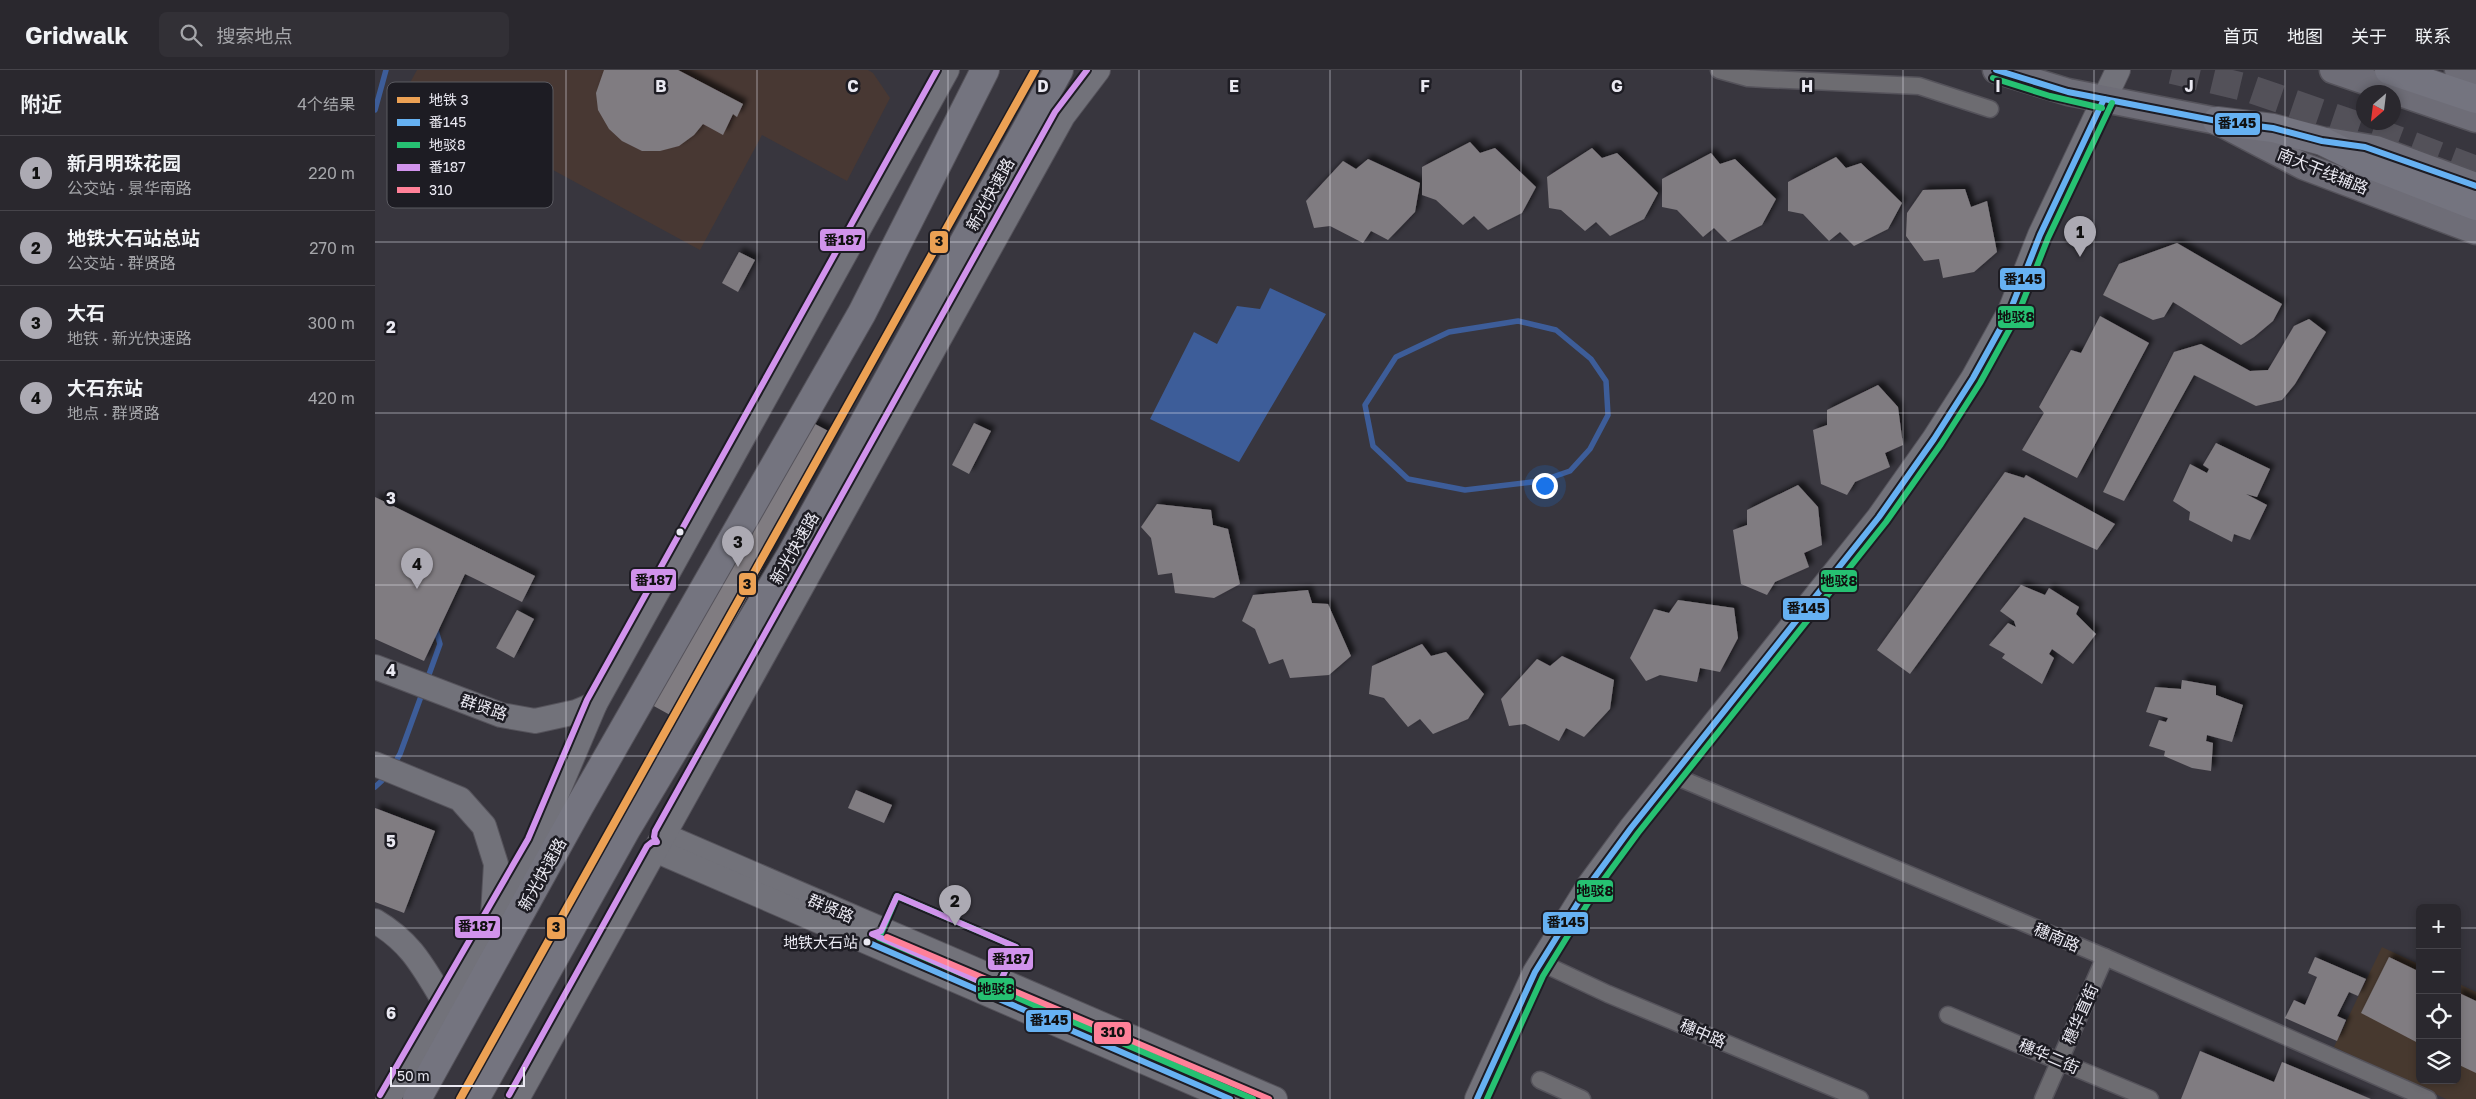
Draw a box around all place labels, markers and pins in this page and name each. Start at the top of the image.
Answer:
pin: 1 [2064,216,2096,257]
pin: 3 [722,526,754,567]
unlabelled marker [675,527,685,537]
pin: 4 [401,548,433,589]
pin: 2 [939,885,971,926]
place label: 地铁大石站 [783,933,858,951]
marker: 地铁大石站 [862,937,872,947]

